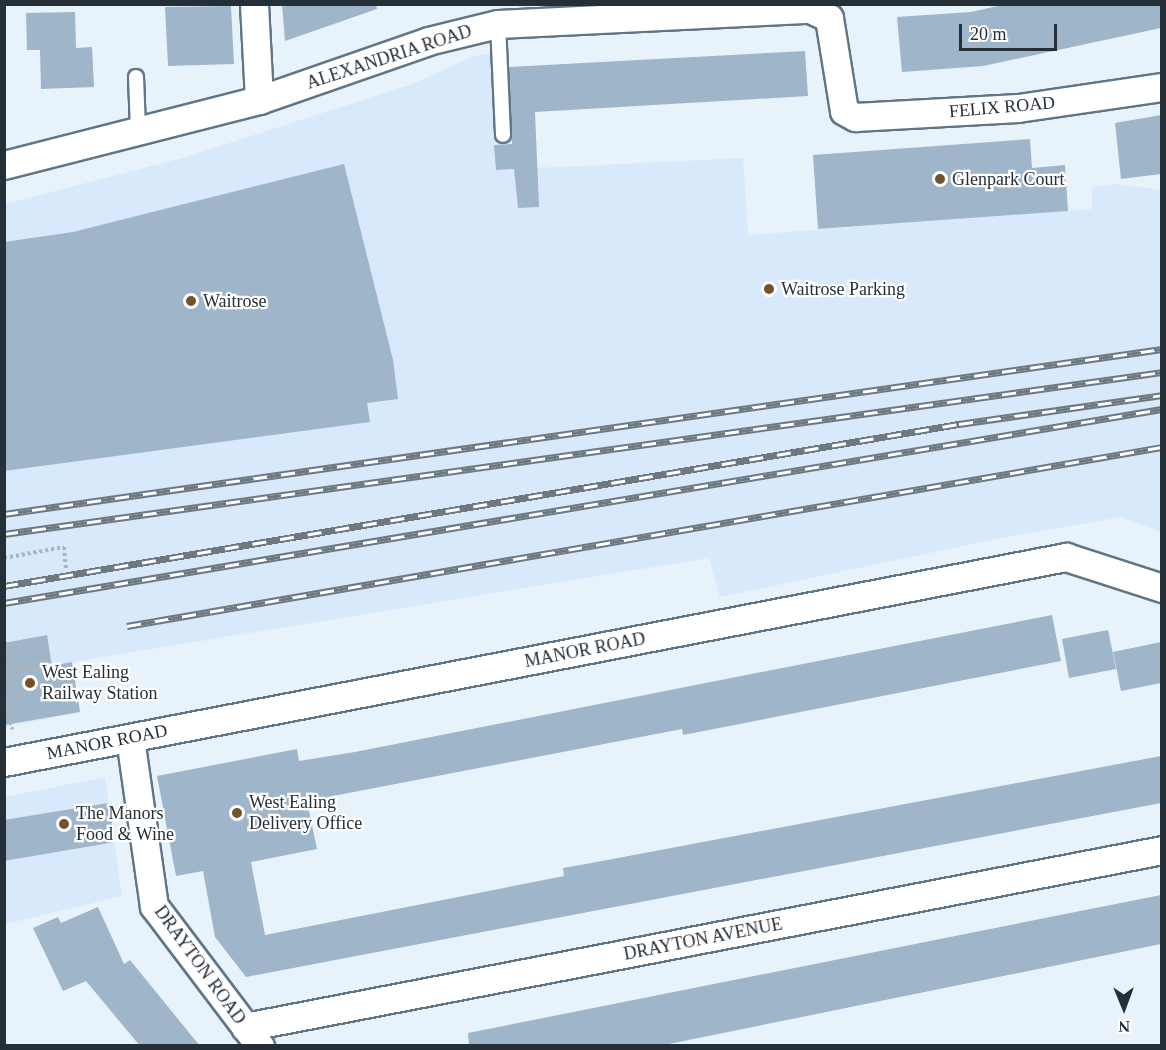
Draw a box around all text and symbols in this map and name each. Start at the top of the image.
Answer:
scale bar [962,12,1060,50]
street label: ALEXANDRIA ROAD [303,20,475,94]
text: 20 m [970,24,1007,44]
street label: FELIX ROAD [948,92,1056,122]
place label: Glenpark Court [952,168,1064,190]
marker: Glenpark Court [933,172,947,186]
place label: Waitrose Parking [781,278,905,300]
marker: Waitrose Parking [762,282,776,296]
place label: Waitrose [203,290,267,312]
marker: Waitrose [184,294,198,308]
street label: MANOR ROAD [523,628,647,672]
place label: West Ealing Railway Station [42,662,157,704]
marker: West Ealing Railway Station [23,676,37,690]
street label: MANOR ROAD [45,720,169,764]
place label: West Ealing Delivery Office [249,792,362,834]
place label: The Manors Food & Wine [76,803,174,846]
marker: West Ealing Delivery Office [230,806,244,820]
marker: The Manors Food & Wine [57,817,71,831]
street label: DRAYTON ROAD [150,901,250,1029]
street label: DRAYTON AVENUE [621,913,785,965]
north arrow [1094,978,1154,1038]
text: N [1118,1018,1130,1035]

